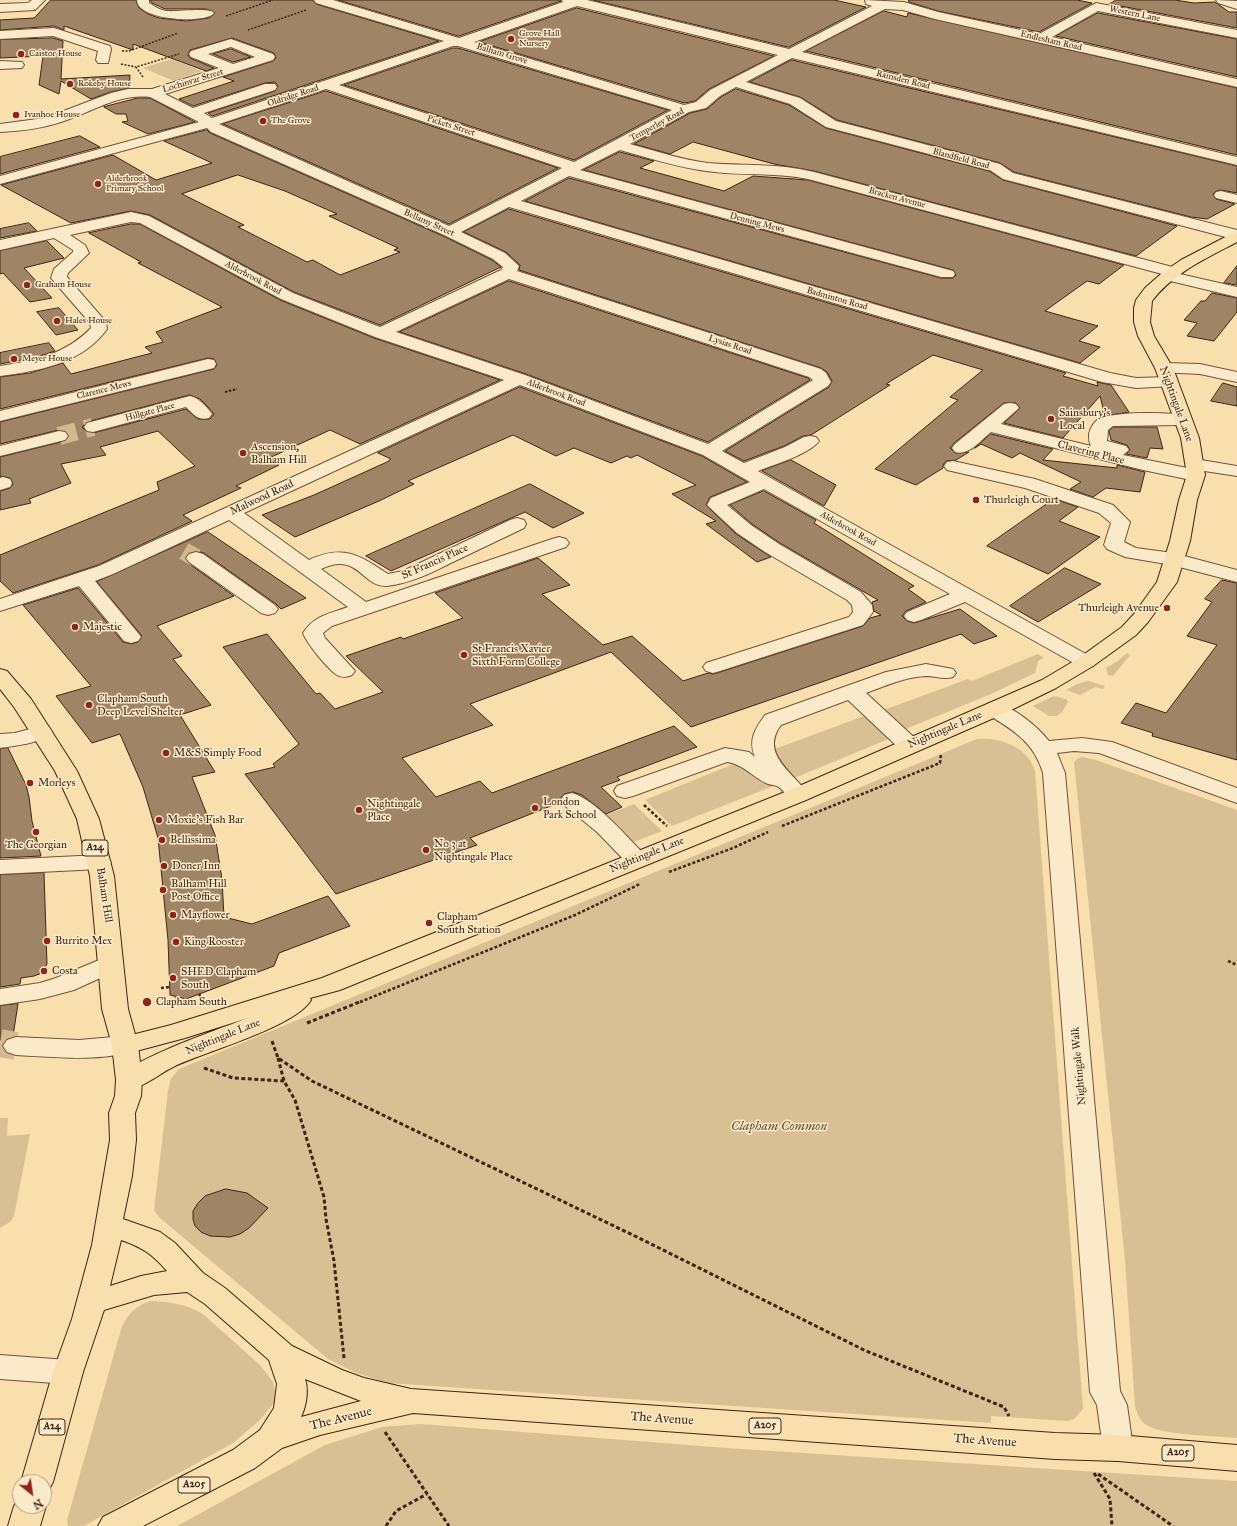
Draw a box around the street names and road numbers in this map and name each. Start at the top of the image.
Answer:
street label: Western Lane [1109,4,1161,24]
street label: Endlesham Road [1019,29,1083,53]
street label: Balham Grove [475,41,529,67]
street label: Lochinvar Street [161,67,225,95]
street label: Ramsden Road [875,68,931,92]
street label: Oldridge Road [266,83,320,109]
street label: Temperley Road [628,106,686,144]
street label: Pickets Street [426,113,476,139]
street label: Blandfield Road [931,146,991,172]
street label: Bracken Avenue [867,185,927,211]
street label: Bellamy Street [402,207,456,239]
street label: Denning Mews [728,211,786,235]
street label: Alderbrook Road [223,259,283,297]
street label: Badminton Road [805,285,869,313]
street label: Lysias Road [707,333,753,357]
street label: Nightingale Lane [1156,364,1196,444]
street label: Alderbrook Road [525,377,587,409]
street label: Clarence Mews [76,378,132,402]
street label: Hillgate Place [124,400,176,424]
street label: Clavering Place [1056,438,1126,468]
street label: Malwood Road [228,478,296,518]
street label: Alderbrook Road [818,509,878,549]
street label: St Francis Place [400,541,470,583]
street label: Nightingale Lane [906,708,984,752]
street label: Nightingale Lane [608,834,686,876]
road number: A24 [82,840,108,856]
street label: Balham Hill [93,866,115,924]
street label: Nightingale Lane [184,1016,262,1058]
street label: Nightingale Walk [1069,1026,1089,1106]
street label: The Avenue [308,1404,374,1434]
street label: The Avenue [630,1409,694,1429]
road number: A205 [749,1418,781,1434]
road number: A24 [39,1419,65,1435]
street label: The Avenue [953,1431,1017,1451]
road number: A205 [1162,1445,1194,1461]
road number: A205 [178,1477,210,1493]

